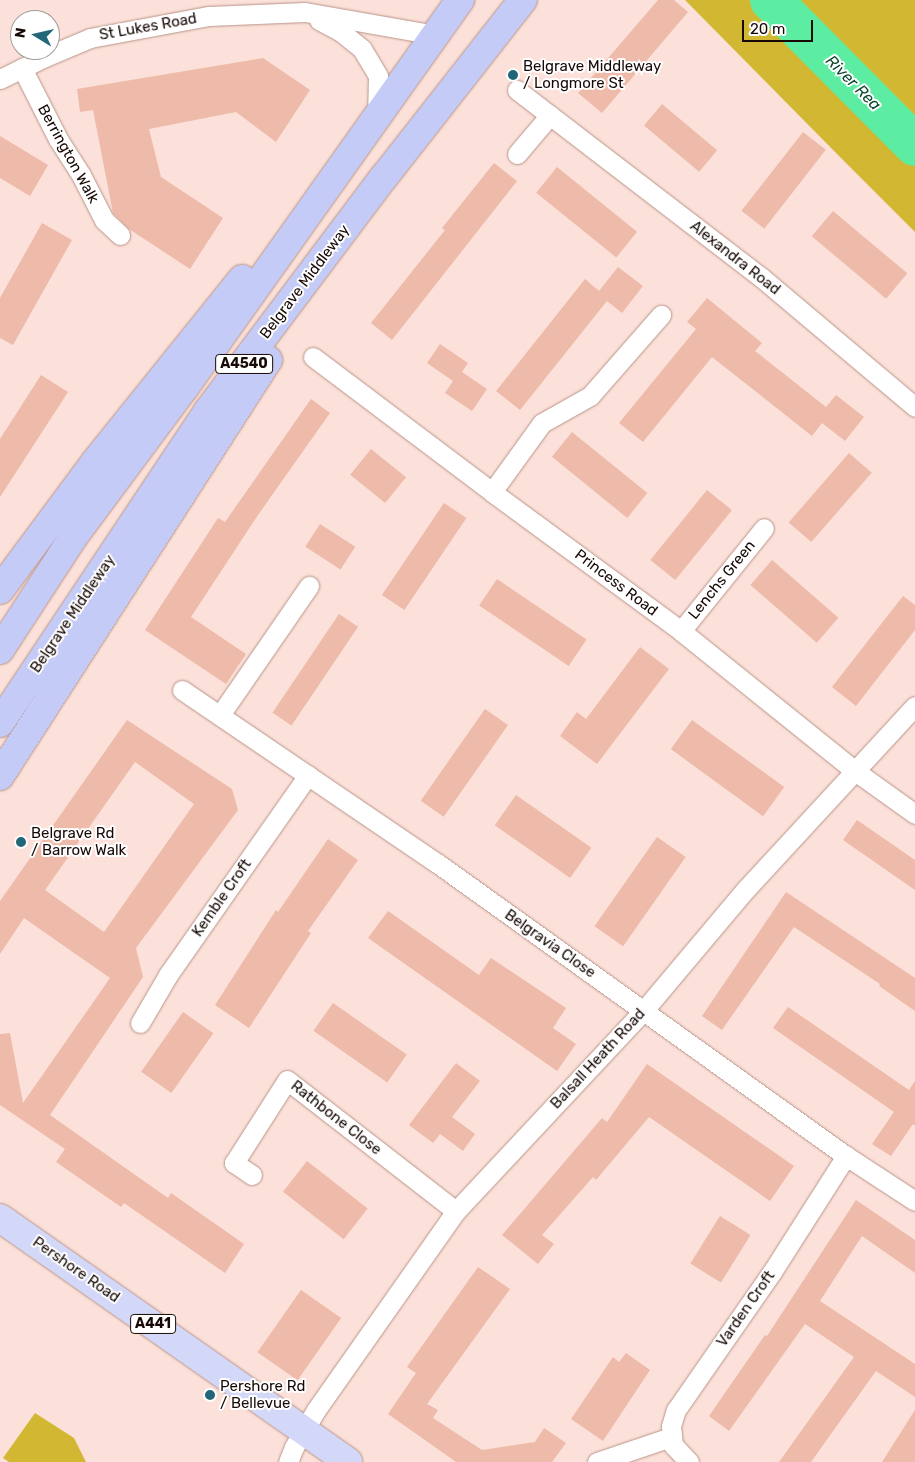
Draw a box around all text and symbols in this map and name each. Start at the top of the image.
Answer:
north arrow [10,10,60,60]
street label: St Lukes Road [98,10,198,44]
scale bar [745,10,816,42]
text: 20 m [750,20,785,38]
text: N [11,26,30,39]
water label: River Rea [821,51,885,115]
place label: Belgrave Middleway / Longmore St [523,57,661,92]
marker: Belgrave Middleway / Longmore St [507,69,519,81]
street label: Berrington Walk [33,101,103,207]
street label: Alexandra Road [686,217,784,299]
street label: Belgrave Middleway [256,221,354,343]
road number: A4540 [214,352,274,376]
street label: Lenchs Green [685,537,759,623]
street label: Princess Road [571,546,661,620]
street label: Belgrave Middleway [27,552,119,676]
place label: Belgrave Rd / Barrow Walk [31,824,127,859]
marker: Belgrave Rd / Barrow Walk [15,836,27,848]
street label: Kemble Croft [189,856,255,940]
street label: Belgravia Close [501,906,599,982]
street label: Balsall Heath Road [547,1005,649,1113]
street label: Rathbone Close [287,1077,385,1159]
street label: Pershore Road [29,1233,123,1307]
street label: Varden Croft [713,1268,779,1350]
road number: A441 [129,1312,177,1336]
place label: Pershore Rd / Bellevue [220,1377,305,1412]
marker: Pershore Rd / Bellevue [204,1389,216,1401]

